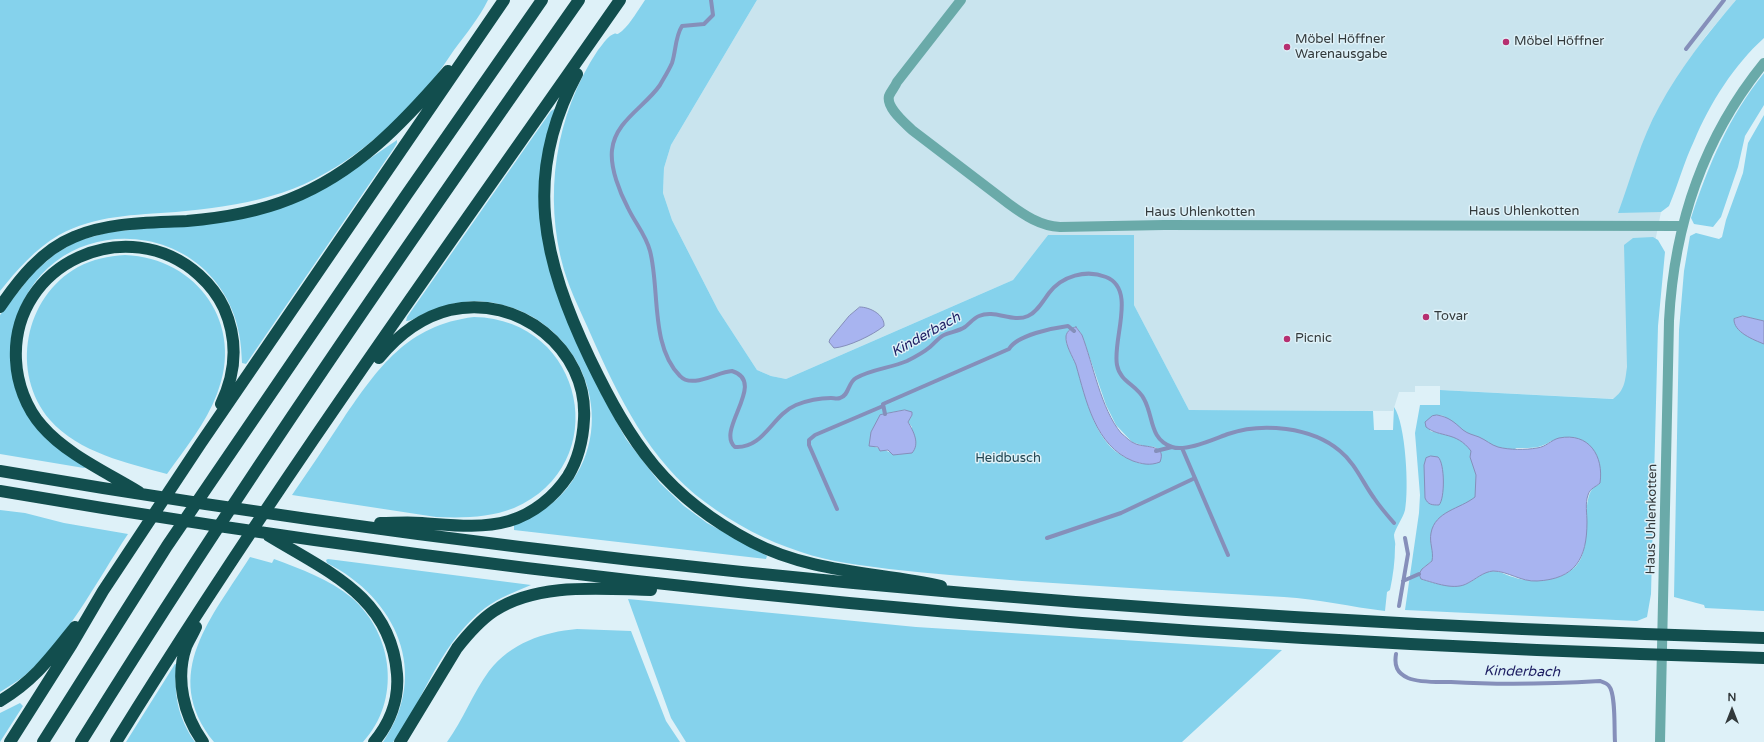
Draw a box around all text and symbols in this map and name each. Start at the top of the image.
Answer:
place label: Möbel Höffner Warenausgabe [1295,32,1387,63]
place label: Möbel Höffner [1514,34,1604,50]
marker: Möbel Höffner [1501,37,1511,47]
marker: Möbel Höffner Warenausgabe [1282,42,1292,52]
street label: Haus Uhlenkotten [1469,204,1579,220]
street label: Haus Uhlenkotten [1145,205,1255,221]
water label: Kinderbach [889,309,963,361]
place label: Tovar [1434,309,1468,325]
marker: Tovar [1421,312,1431,322]
place label: Picnic [1295,331,1332,347]
marker: Picnic [1282,334,1292,344]
park label: Heidbusch [975,451,1041,467]
street label: Haus Uhlenkotten [1643,464,1661,574]
water label: Kinderbach [1484,663,1560,681]
north arrow [1712,690,1752,730]
text: N [1728,691,1736,704]

